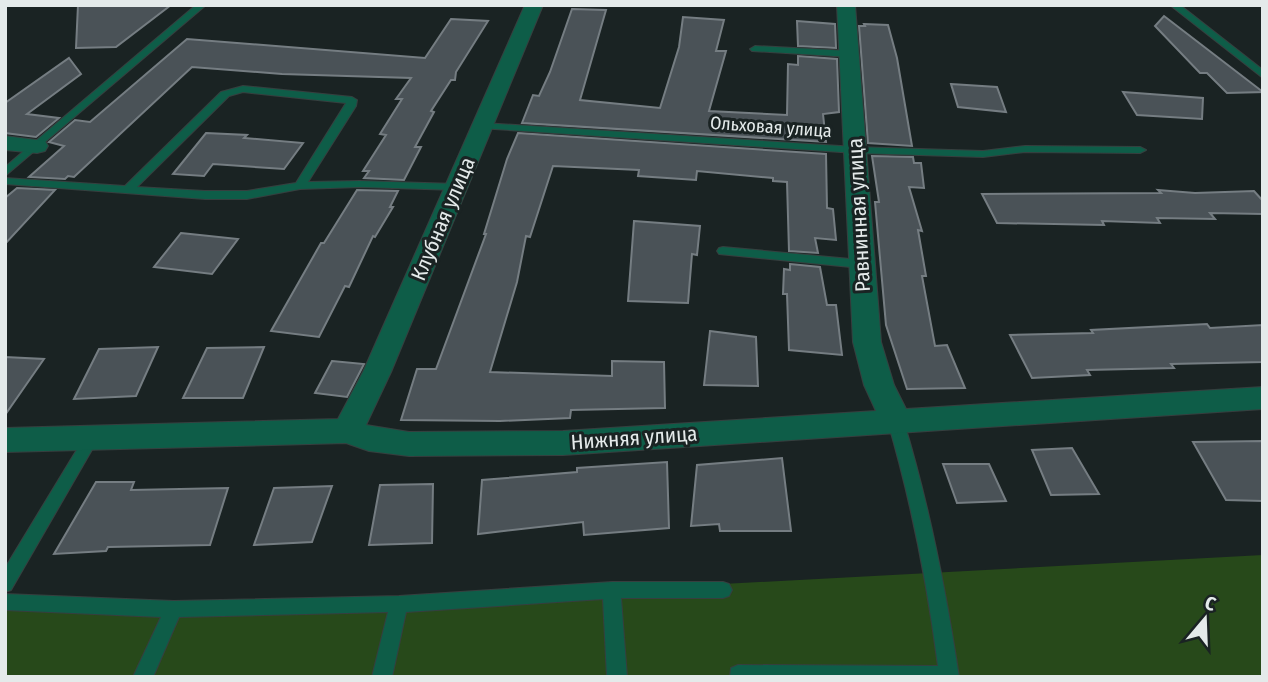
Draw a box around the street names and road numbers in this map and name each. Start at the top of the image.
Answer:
street label: Ольховая улица [709,112,833,142]
street label: Равнинная улица [842,137,876,293]
street label: Клубная улица [405,153,481,285]
street label: Нижняя улица [570,421,698,455]

